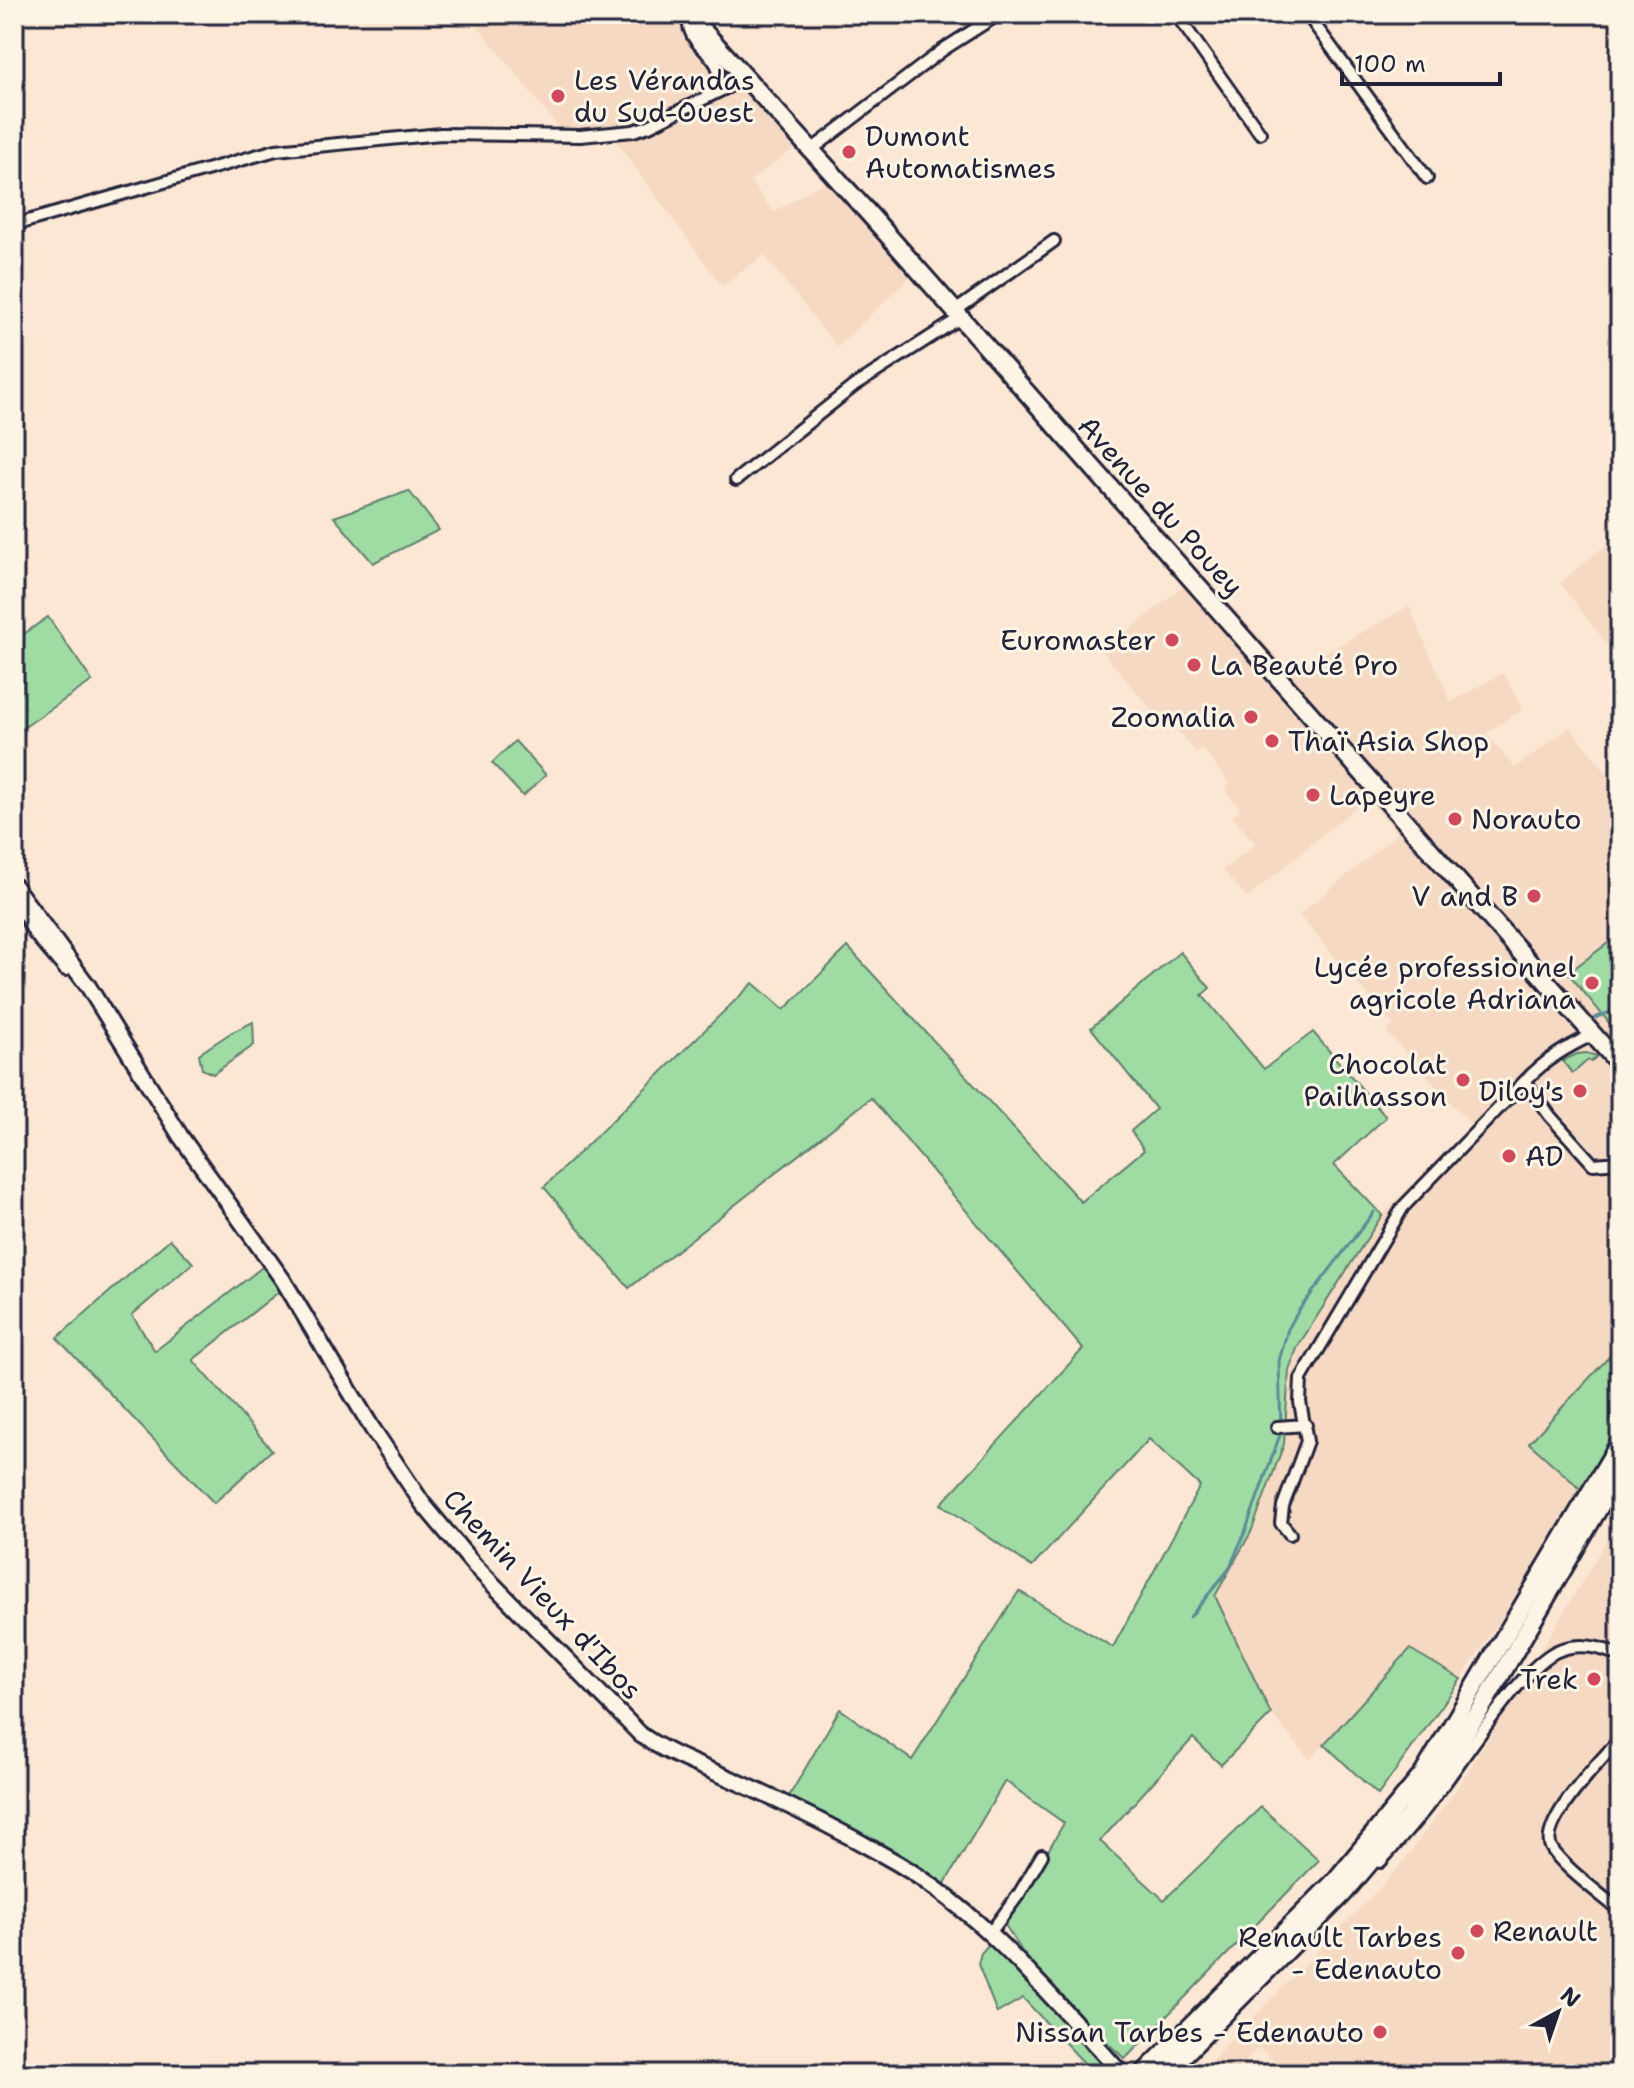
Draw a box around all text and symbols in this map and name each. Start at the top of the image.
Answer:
scale bar [1342,36,1500,86]
text: 100 m [1354,48,1426,80]
place label: Les Vérandas du Sud-Ouest [574,61,755,131]
marker: Les Vérandas du Sud-Ouest [549,87,567,105]
place label: Dumont Automatismes [865,117,1056,187]
marker: Dumont Automatismes [840,143,858,161]
street label: Avenue du Pouey [1070,407,1252,605]
place label: Euromaster [1000,621,1156,659]
marker: Euromaster [1163,631,1181,649]
place label: La Beauté Pro [1210,646,1398,684]
marker: La Beauté Pro [1185,656,1203,674]
place label: Zoomalia [1111,698,1235,736]
marker: Zoomalia [1242,708,1260,726]
place label: Thaï Asia Shop [1288,722,1489,760]
marker: Thaï Asia Shop [1263,732,1281,750]
place label: Lapeyre [1329,776,1436,814]
marker: Lapeyre [1304,786,1322,804]
place label: Norauto [1471,800,1581,838]
marker: Norauto [1446,810,1464,828]
place label: V and B [1411,877,1518,915]
marker: V and B [1525,887,1543,905]
place label: Lycée professionnel agricole Adriana [1314,948,1577,1018]
marker: Lycée professionnel agricole Adriana [1583,974,1601,992]
place label: Chocolat Pailhasson [1303,1045,1447,1115]
marker: Chocolat Pailhasson [1454,1071,1472,1089]
place label: Diloy's [1479,1072,1564,1110]
marker: Diloy's [1571,1082,1589,1100]
place label: AD [1525,1137,1564,1175]
marker: AD [1500,1147,1518,1165]
street label: Chemin Vieux d'Ibos [435,1480,651,1708]
place label: Trek [1520,1660,1578,1698]
marker: Trek [1585,1670,1603,1688]
place label: Renault [1493,1912,1598,1950]
place label: Renault Tarbes - Edenauto [1238,1918,1442,1988]
marker: Renault [1468,1922,1486,1940]
marker: Renault Tarbes - Edenauto [1449,1944,1467,1962]
north arrow [1518,1972,1598,2052]
text: N [1555,1980,1587,2014]
place label: Nissan Tarbes - Edenauto [1015,2013,1364,2051]
marker: Nissan Tarbes - Edenauto [1371,2023,1389,2041]

